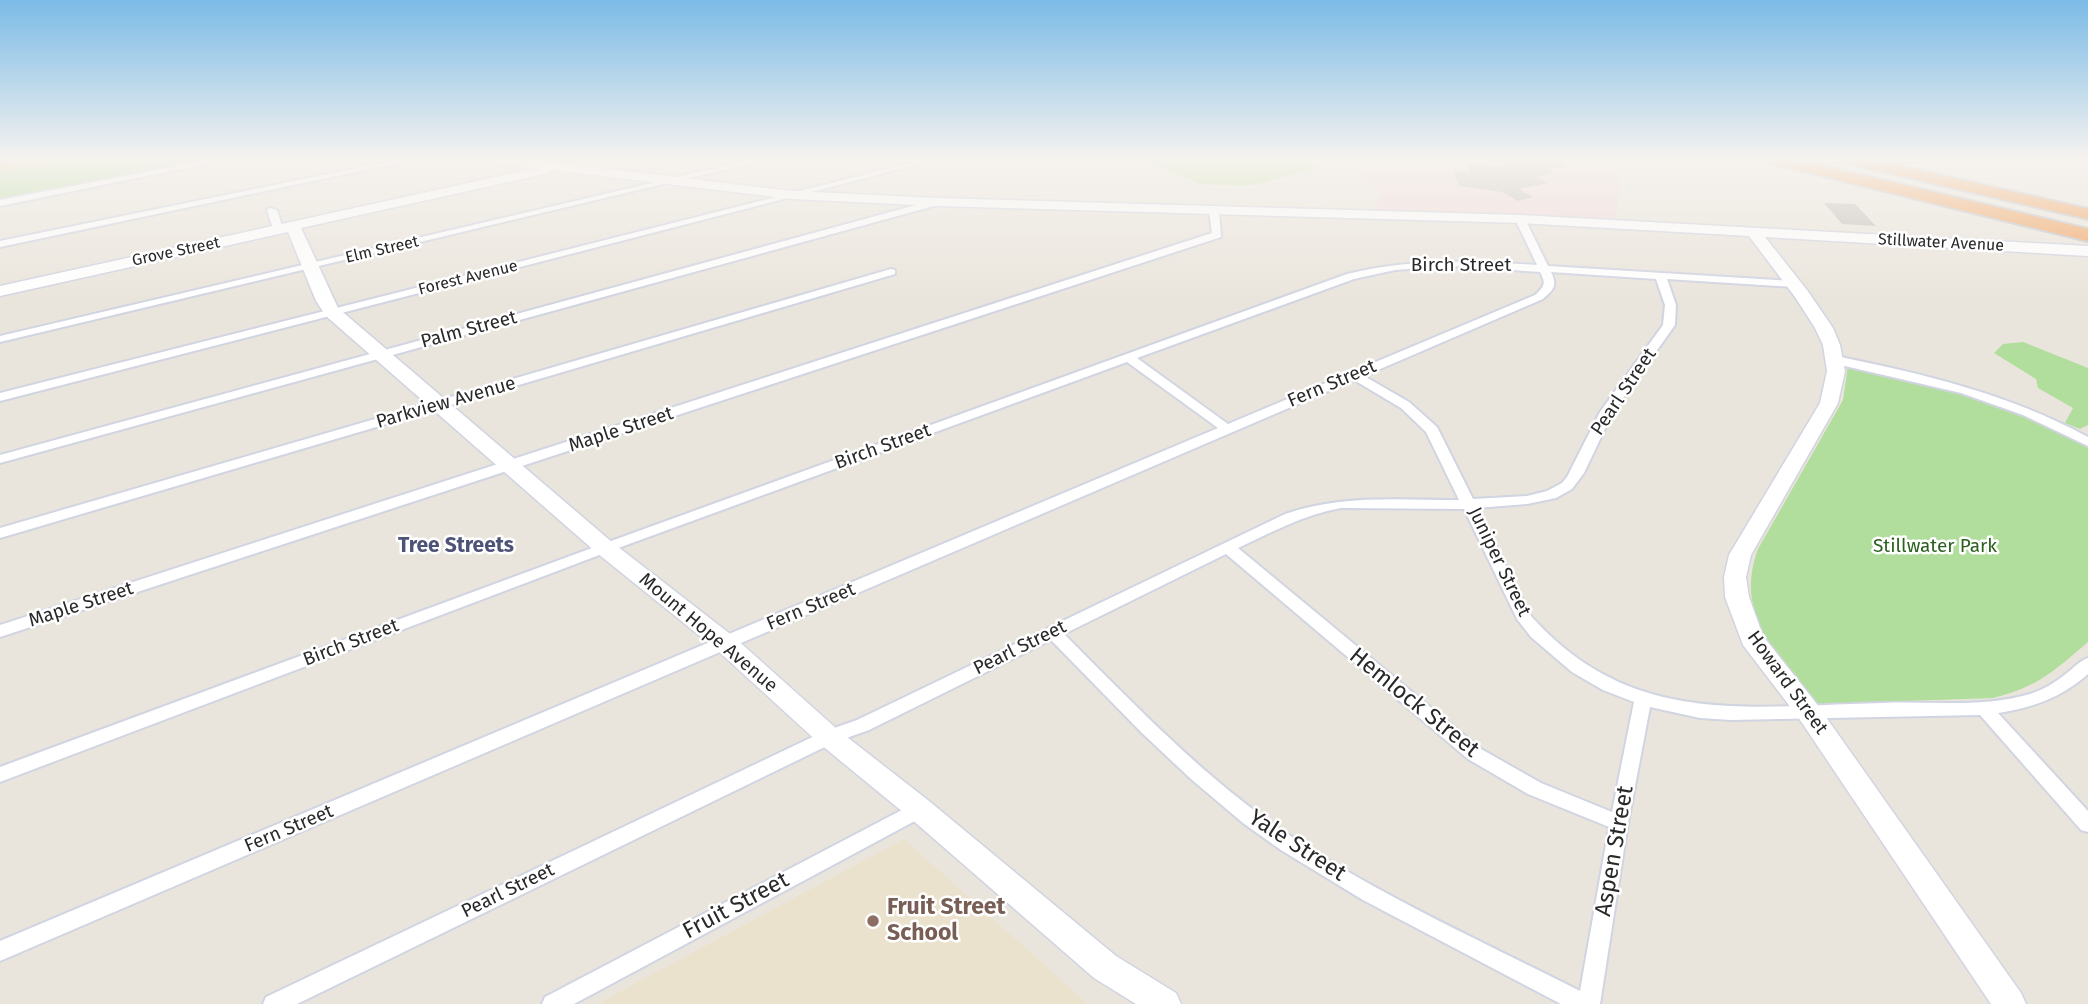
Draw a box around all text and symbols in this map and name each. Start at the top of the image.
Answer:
street label: Stillwater Avenue [1878,230,2004,256]
street label: Elm Street [344,232,420,268]
street label: Grove Street [130,233,222,271]
street label: Birch Street [1411,255,1511,277]
street label: Forest Avenue [416,256,520,300]
street label: Palm Street [418,306,520,354]
street label: Pearl Street [1586,344,1662,440]
street label: Fern Street [1284,355,1380,413]
street label: Parkview Avenue [374,372,518,434]
street label: Maple Street [566,402,676,458]
street label: Birch Street [832,419,934,475]
street label: Juniper Street [1463,504,1535,620]
district label: Tree Streets [398,533,514,559]
park label: Stillwater Park [1873,536,1997,558]
street label: Mount Hope Avenue [634,568,782,698]
street label: Maple Street [26,577,136,633]
street label: Fern Street [763,578,859,636]
street label: Birch Street [300,614,402,672]
street label: Pearl Street [970,616,1070,680]
street label: Howard Street [1742,627,1832,739]
street label: Hemlock Street [1343,642,1485,764]
street label: Aspen Street [1590,784,1640,918]
street label: Fern Street [241,800,337,858]
street label: Yale Street [1243,804,1351,888]
street label: Pearl Street [458,859,558,923]
street label: Fruit Street [678,867,794,945]
place label: Fruit Street School [887,894,1005,948]
marker: Fruit Street School [865,913,881,929]

